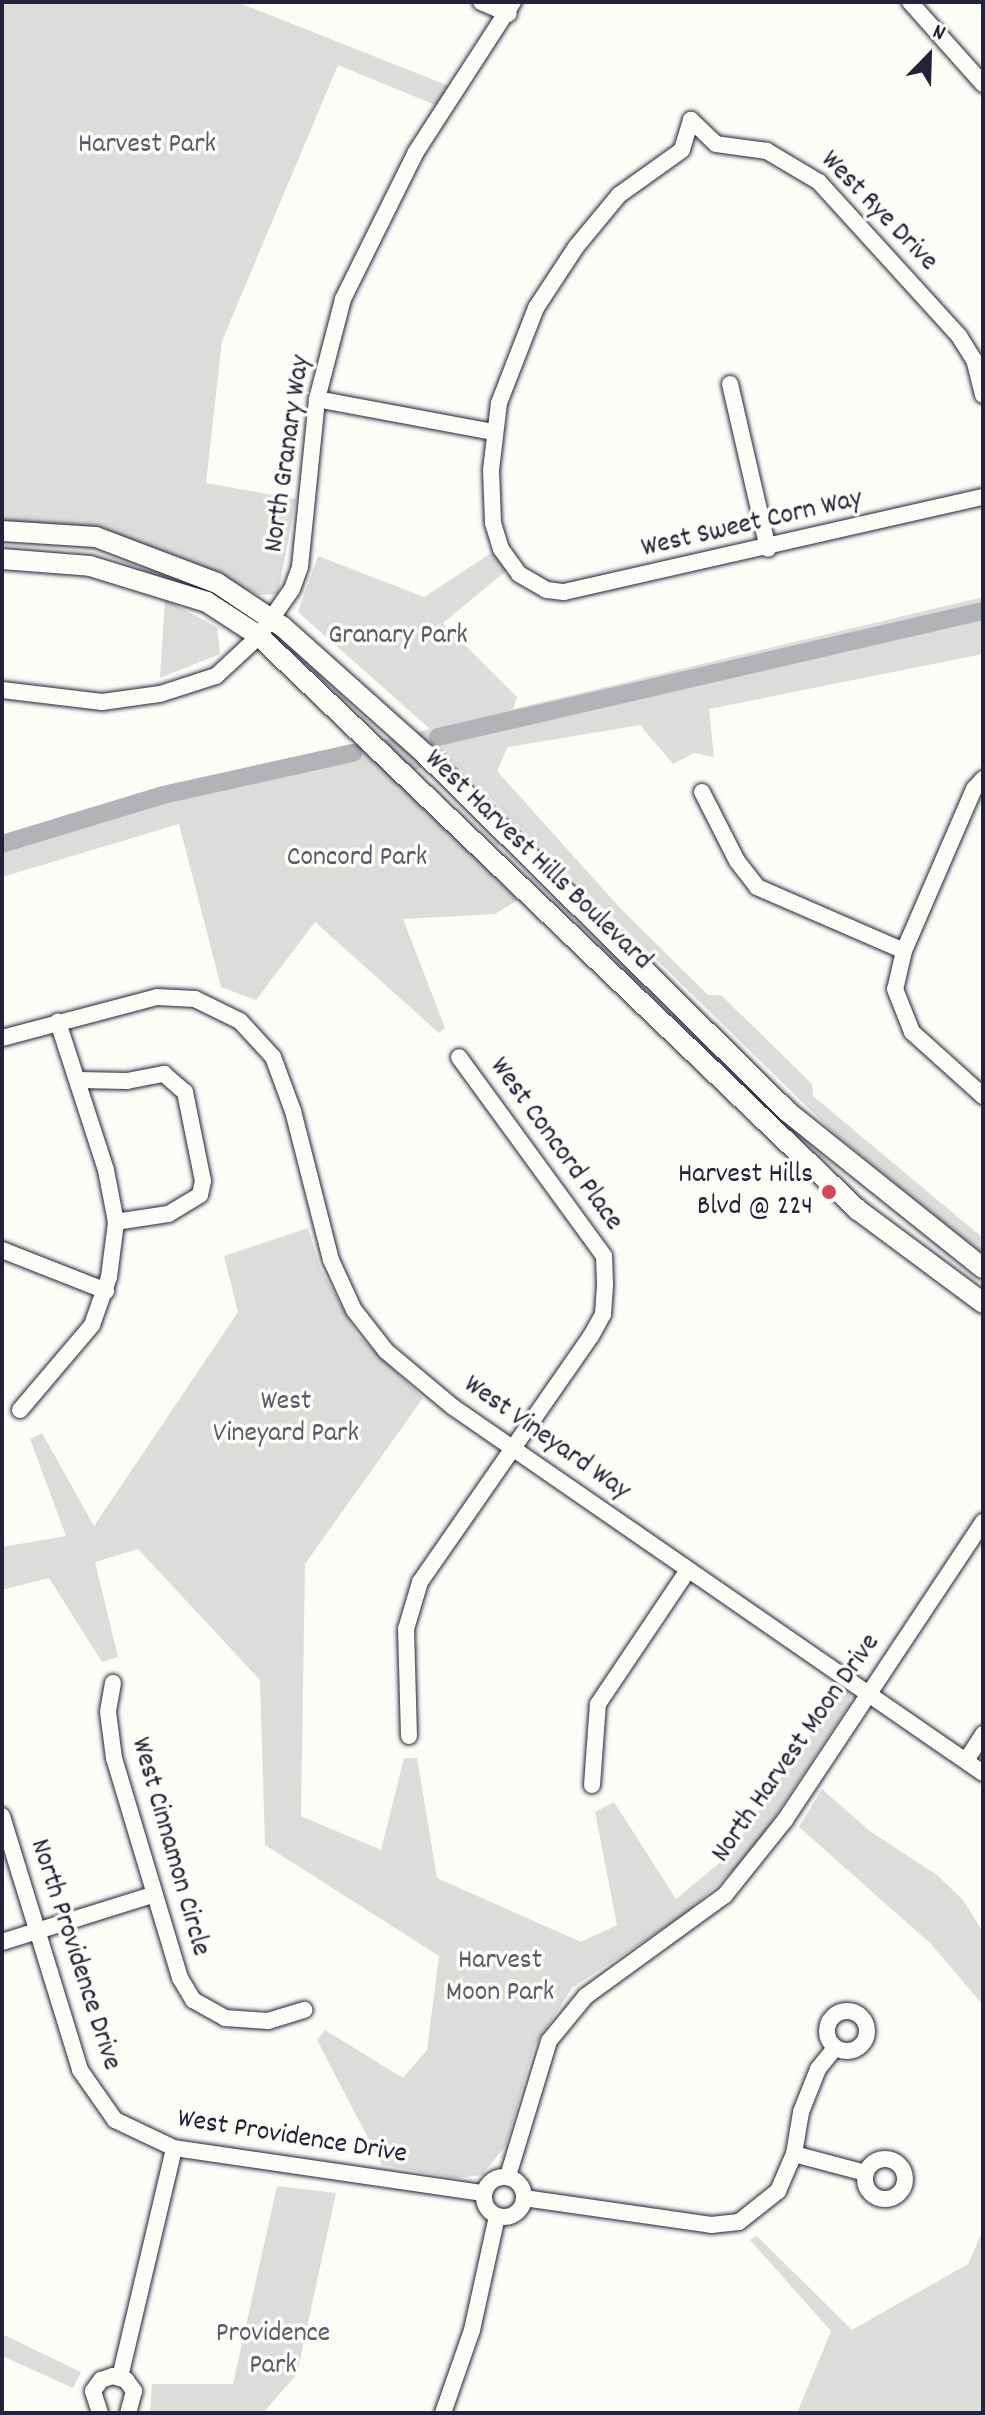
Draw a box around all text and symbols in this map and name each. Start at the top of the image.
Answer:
north arrow [889,16,969,96]
text: N [928,17,950,50]
park label: Harvest Park [78,129,216,163]
street label: West Rye Drive [812,145,944,279]
street label: North Granary Way [259,353,319,555]
street label: West Sweet Corn Way [638,483,866,567]
park label: Granary Park [328,620,468,654]
street label: West Harvest Hills Boulevard [416,744,658,978]
park label: Concord Park [287,842,427,876]
street label: West Concord Place [481,1052,629,1238]
place label: Harvest Hills Blvd @ 224 [678,1159,813,1225]
marker: Harvest Hills Blvd @ 224 [820,1183,838,1201]
street label: West Vineyard Way [456,1369,636,1509]
park label: West Vineyard Park [213,1386,359,1452]
street label: North Harvest Moon Drive [705,1628,889,1870]
street label: West Cinnamon Circle [122,1734,216,1960]
street label: North Providence Drive [21,1835,127,2075]
park label: Harvest Moon Park [446,1945,554,2011]
street label: West Providence Drive [175,2103,409,2173]
park label: Providence Park [216,2318,330,2384]

